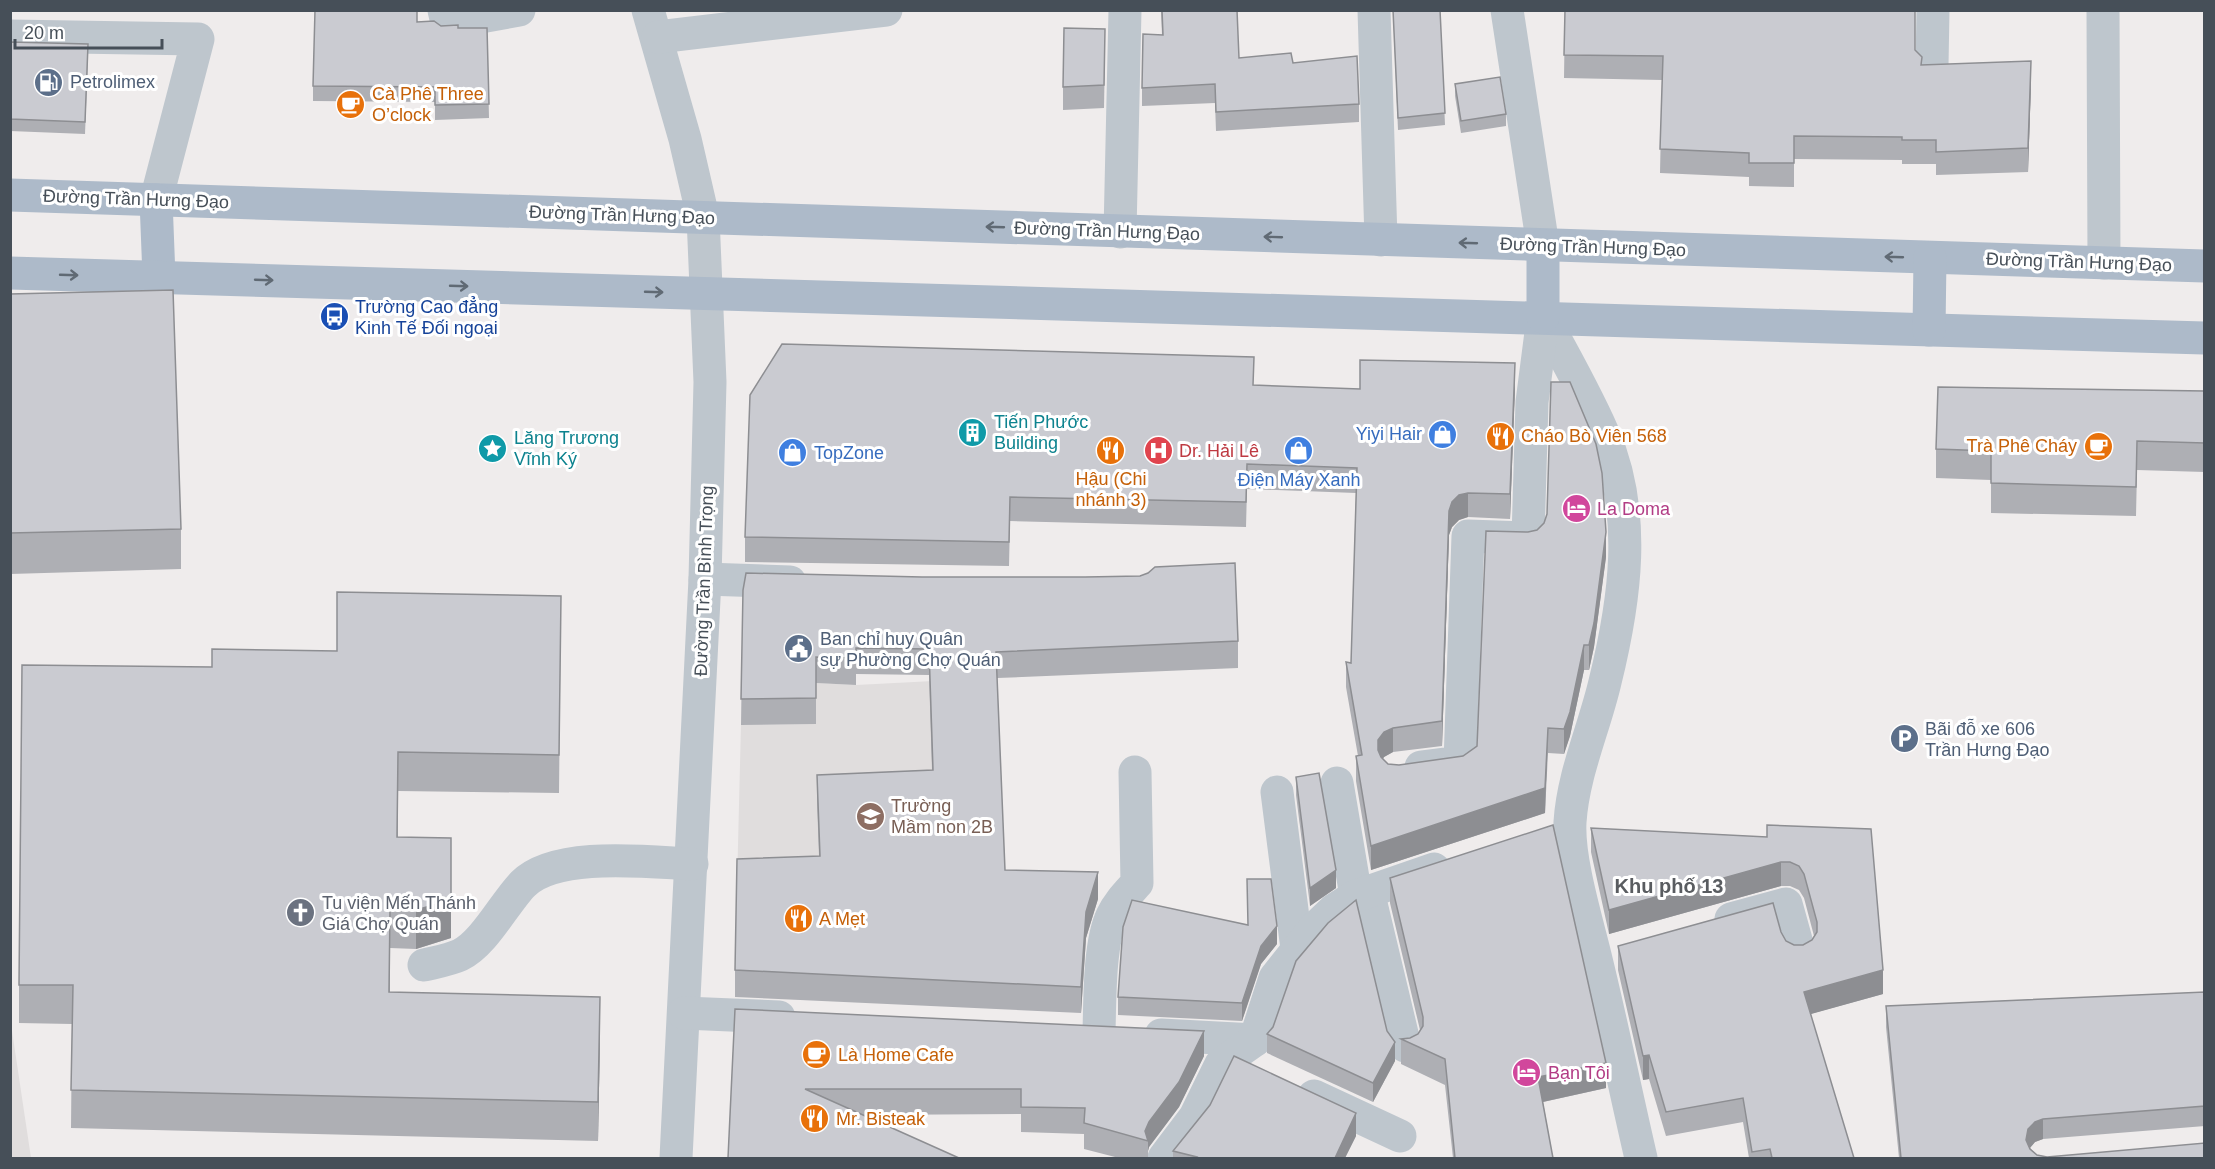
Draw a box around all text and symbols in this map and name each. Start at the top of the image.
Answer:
scale bar [15,12,162,50]
text: 20 m [24,23,64,43]
fuel station icon: Petrolimex [33,66,65,98]
place label: Petrolimex [70,72,155,92]
place label: Cà Phê Three O’clock [372,84,484,125]
cafe icon: Cà Phê Three O’clock [335,88,367,120]
street label: Đường Trần Hưng Đạo [43,186,229,212]
street label: Đường Trần Hưng Đạo [529,202,715,228]
street label: Đường Trần Hưng Đạo [1014,218,1200,244]
one-way arrow [985,222,1005,233]
one-way arrow [1264,231,1284,242]
street label: Đường Trần Hưng Đạo [1500,234,1686,260]
one-way arrow [1459,238,1479,249]
street label: Đường Trần Hưng Đạo [1986,249,2172,275]
one-way arrow [1885,251,1905,263]
one-way arrow [58,269,78,280]
one-way arrow [253,275,273,286]
one-way arrow [448,280,468,292]
one-way arrow [643,286,663,297]
place label: Trường Cao đẳng Kinh Tế Đối ngoại [355,296,498,338]
bus stop icon: Trường Cao đẳng Kinh Tế Đối ngoại [318,301,350,333]
place label: Tiến Phước Building [994,412,1088,453]
building icon: Tiến Phước Building [957,416,989,448]
shop icon: Yiyi Hair [1427,418,1459,450]
restaurant icon: Cháo Bò Viên 568 [1484,420,1516,452]
place label: Yiyi Hair [1356,424,1422,444]
place label: Cháo Bò Viên 568 [1521,426,1667,446]
place label: Lăng Trương Vĩnh Ký [514,428,619,469]
cafe icon: Trà Phê Cháy [2082,430,2114,462]
place icon: Lăng Trương Vĩnh Ký [477,432,509,464]
restaurant icon: Hậu (Chi nhánh 3) [1095,434,1127,466]
hospital icon: Dr. Hải Lê [1142,435,1174,467]
shop icon: Điện Máy Xanh [1283,435,1315,467]
place label: Trà Phê Cháy [1967,436,2077,456]
shop icon: TopZone [777,437,809,469]
place label: Dr. Hải Lê [1179,441,1259,461]
place label: TopZone [814,443,884,463]
place label: Hậu (Chi nhánh 3) [1075,469,1147,510]
place label: Điện Máy Xanh [1237,470,1361,490]
street label: Đường Trần Bình Trọng [691,485,717,677]
hotel icon: La Doma [1560,493,1592,525]
place label: La Doma [1597,499,1671,519]
place label: Ban chỉ huy Quân sự Phường Chợ Quán [820,629,1001,670]
public building icon: Ban chỉ huy Quân sự Phường Chợ Quán [783,633,815,665]
place label: Bãi đỗ xe 606 Trần Hưng Đạo [1925,718,2049,760]
parking icon: Bãi đỗ xe 606 Trần Hưng Đạo [1888,723,1920,755]
place label: Trường Mầm non 2B [891,796,993,837]
school or university icon: Trường Mầm non 2B [854,800,886,832]
district label: Khu phố 13 [1615,875,1723,897]
place label: Tu viện Mến Thánh Giá Chợ Quán [322,893,476,934]
church icon: Tu viện Mến Thánh Giá Chợ Quán [285,897,317,929]
restaurant icon: A Mẹt [782,903,814,935]
place label: A Mẹt [819,909,865,929]
cafe icon: Là Home Cafe [801,1039,833,1071]
place label: Là Home Cafe [838,1045,954,1065]
hotel icon: Bạn Tôi [1511,1057,1543,1089]
place label: Bạn Tôi [1548,1063,1610,1083]
restaurant icon: Mr. Bisteak [799,1103,831,1135]
place label: Mr. Bisteak [836,1109,926,1129]

